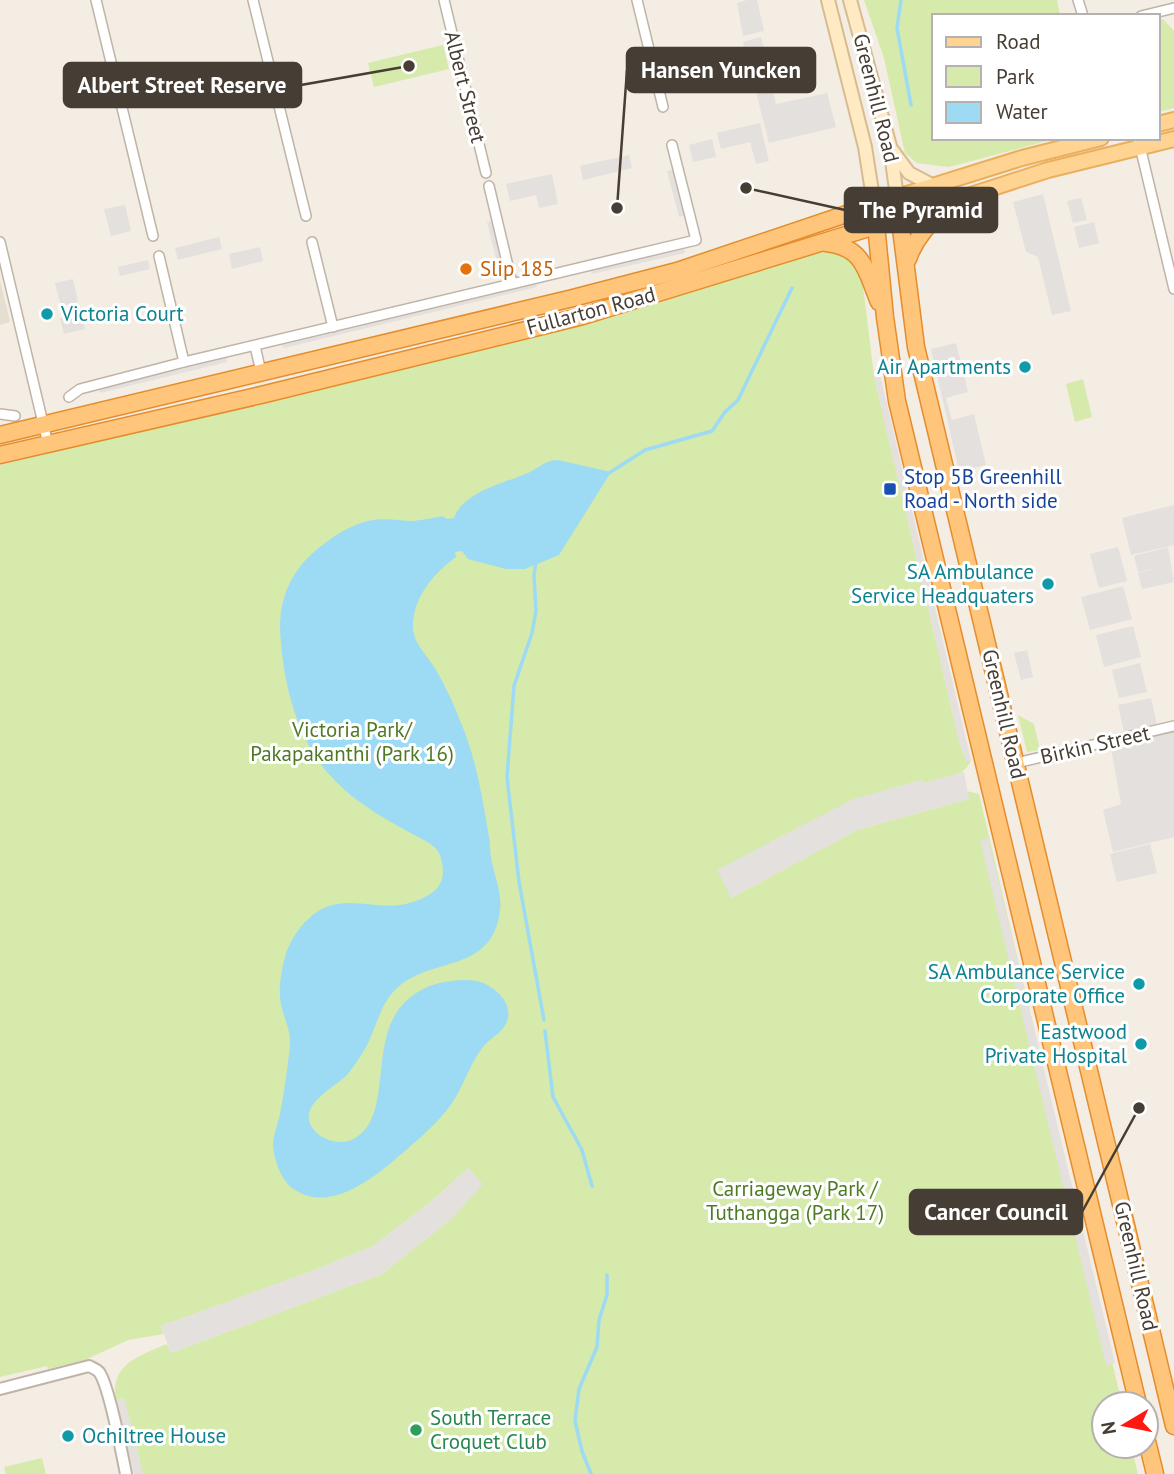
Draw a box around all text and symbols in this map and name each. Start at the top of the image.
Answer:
legend [932,14,1160,140]
street label: Albert Street [439,28,492,146]
text: Road [996,28,1040,55]
street label: Greenhill Road [847,31,906,165]
callout: Hansen Yuncken [627,48,815,92]
text: Hansen Yuncken [641,55,801,84]
callout: Albert Street Reserve [64,63,301,107]
text: Park [996,63,1035,90]
text: Albert Street Reserve [77,70,287,99]
text: Water [996,98,1048,125]
callout: The Pyramid [845,188,997,232]
text: The Pyramid [859,195,983,224]
place label: Slip 185 [480,255,554,282]
marker: Slip 185 [458,261,474,277]
street label: Fullarton Road [523,280,658,341]
place label: Victoria Court [60,300,184,327]
marker: Victoria Court [39,306,55,322]
place label: Air Apartments [877,353,1011,380]
marker: Air Apartments [1017,359,1033,375]
place label: Stop 5B Greenhill Road - North side [904,463,1062,514]
marker: Stop 5B Greenhill Road - North side [882,481,898,497]
place label: SA Ambulance Service Headquaters [851,558,1034,609]
marker: SA Ambulance Service Headquaters [1040,576,1056,592]
street label: Greenhill Road [976,647,1032,781]
park label: Victoria Park/ Pakapakanthi (Park 16) [250,716,454,767]
street label: Birkin Street [1038,719,1152,770]
place label: SA Ambulance Service Corporate Office [928,958,1125,1009]
marker: SA Ambulance Service Corporate Office [1131,976,1147,992]
place label: Eastwood Private Hospital [985,1018,1127,1069]
marker: Eastwood Private Hospital [1133,1036,1149,1052]
park label: Carriageway Park / Tuthangga (Park 17) [706,1175,884,1226]
callout: Cancer Council [910,1190,1082,1234]
text: Cancer Council [924,1197,1068,1226]
street label: Greenhill Road [1108,1199,1164,1333]
north arrow [1090,1390,1160,1460]
place label: South Terrace Croquet Club [430,1404,551,1455]
text: N [1095,1420,1121,1436]
place label: Ochiltree House [82,1422,226,1449]
marker: South Terrace Croquet Club [408,1422,424,1438]
marker: Ochiltree House [60,1428,76,1444]

